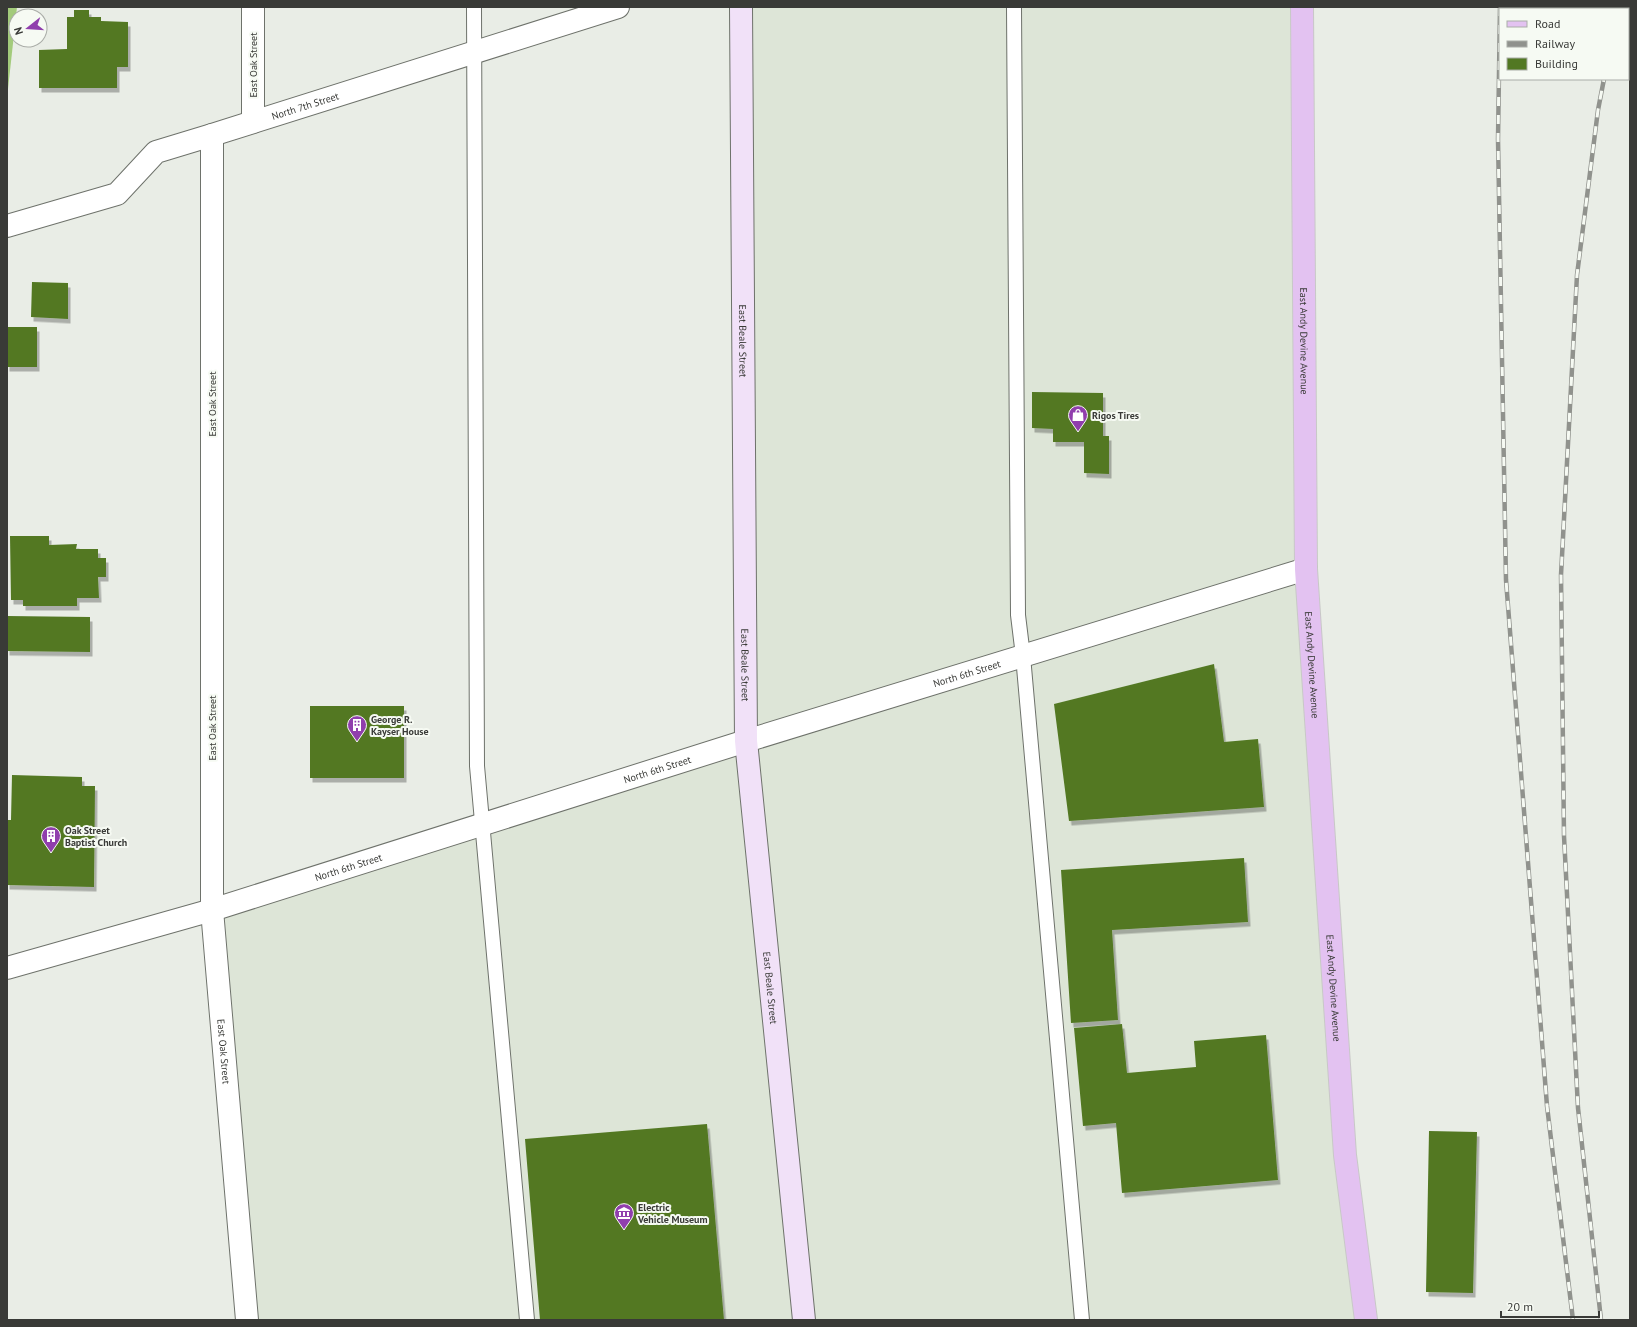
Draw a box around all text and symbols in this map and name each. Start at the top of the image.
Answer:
north arrow [8,8,48,48]
legend [1499,8,1629,80]
text: Road [1535,16,1560,31]
text: N [11,25,26,36]
street label: East Oak Street [247,32,260,98]
text: Railway [1535,36,1575,51]
text: Building [1535,56,1578,71]
street label: North 7th Street [270,89,341,123]
street label: East Andy Devine Avenue [1297,287,1311,395]
street label: East Beale Street [736,305,750,378]
street label: East Oak Street [206,371,219,437]
shop icon: Rigos Tires [1067,404,1089,432]
place label: Rigos Tires [1092,409,1139,422]
street label: East Andy Devine Avenue [1302,611,1322,719]
street label: East Beale Street [738,629,752,702]
street label: North 6th Street [931,657,1003,690]
street label: East Oak Street [206,695,219,761]
place label: George R. Kayser House [371,713,429,738]
building icon: George R. Kayser House [346,714,368,742]
street label: North 6th Street [622,753,693,786]
place label: Oak Street Baptist Church [65,824,127,849]
building icon: Oak Street Baptist Church [40,825,62,853]
street label: North 6th Street [313,850,384,884]
street label: East Andy Devine Avenue [1323,934,1343,1042]
street label: East Beale Street [760,951,780,1025]
street label: East Oak Street [214,1018,233,1085]
place label: Electric Vehicle Museum [637,1201,708,1226]
museum icon: Electric Vehicle Museum [613,1202,635,1230]
scale bar [1501,1293,1599,1319]
text: 20 m [1507,1299,1533,1314]

